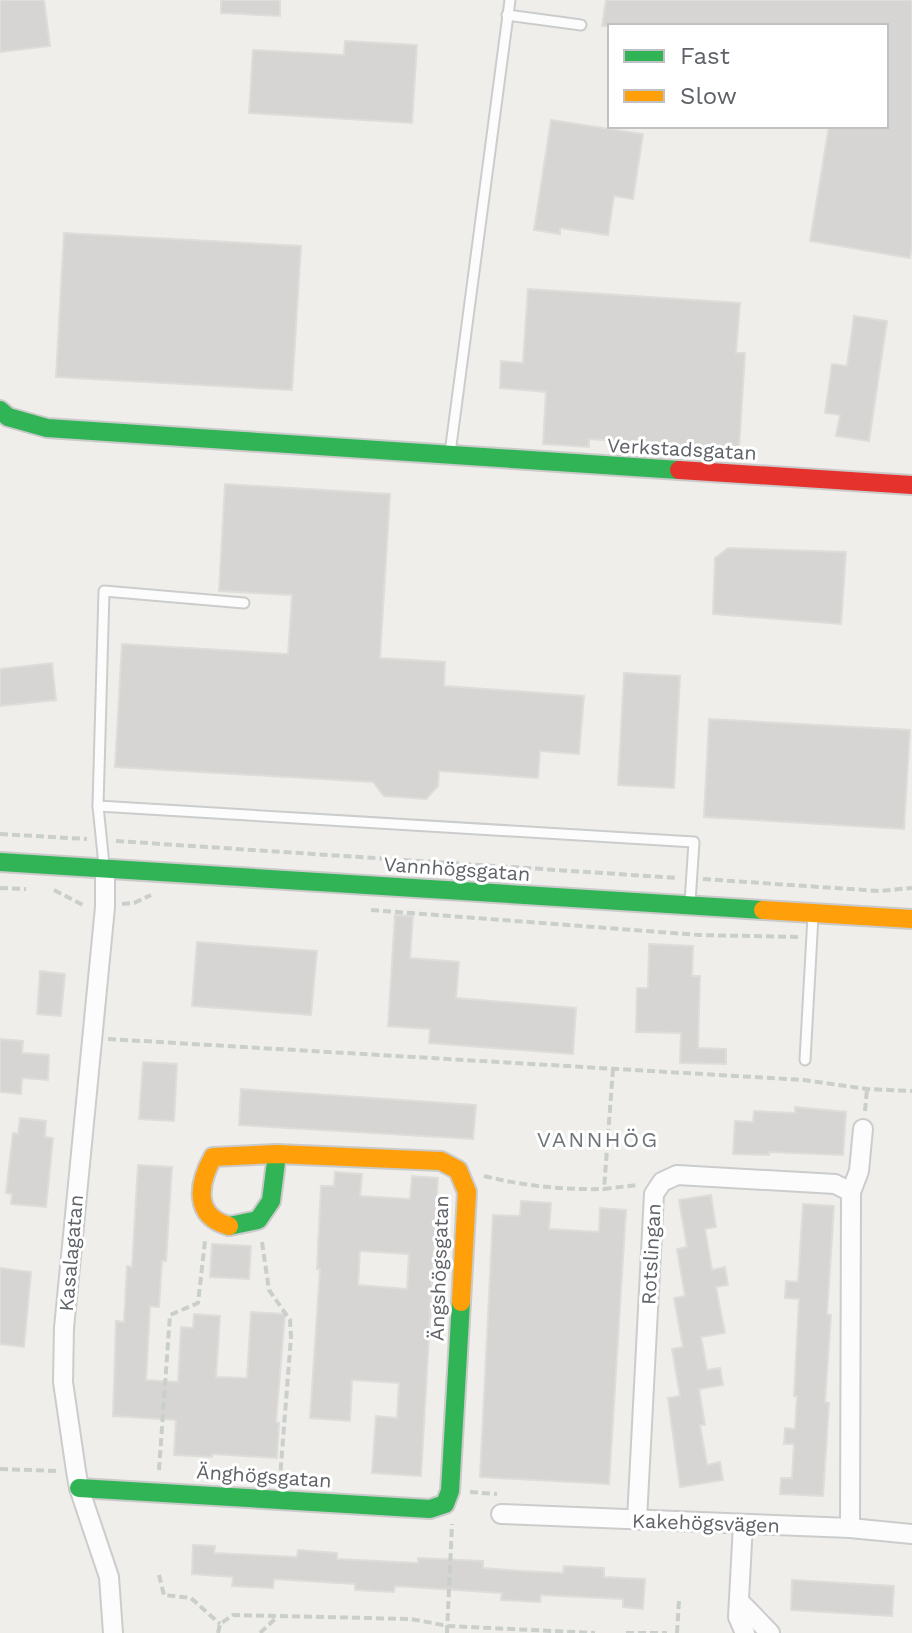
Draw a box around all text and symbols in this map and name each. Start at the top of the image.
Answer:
legend [608,24,888,128]
text: Fast [680,42,730,70]
text: Slow [680,82,737,110]
street label: Verkstadsgatan [607,433,757,465]
street label: Vannhögsgatan [383,852,531,886]
district label: VANNHÖG [537,1127,659,1152]
street label: Kasalagatan [54,1194,88,1312]
street label: Ängshögsgatan [424,1195,454,1341]
street label: Rotslingan [636,1203,666,1305]
street label: Änghögsgatan [196,1459,332,1493]
street label: Kakehögsvägen [632,1508,780,1538]

